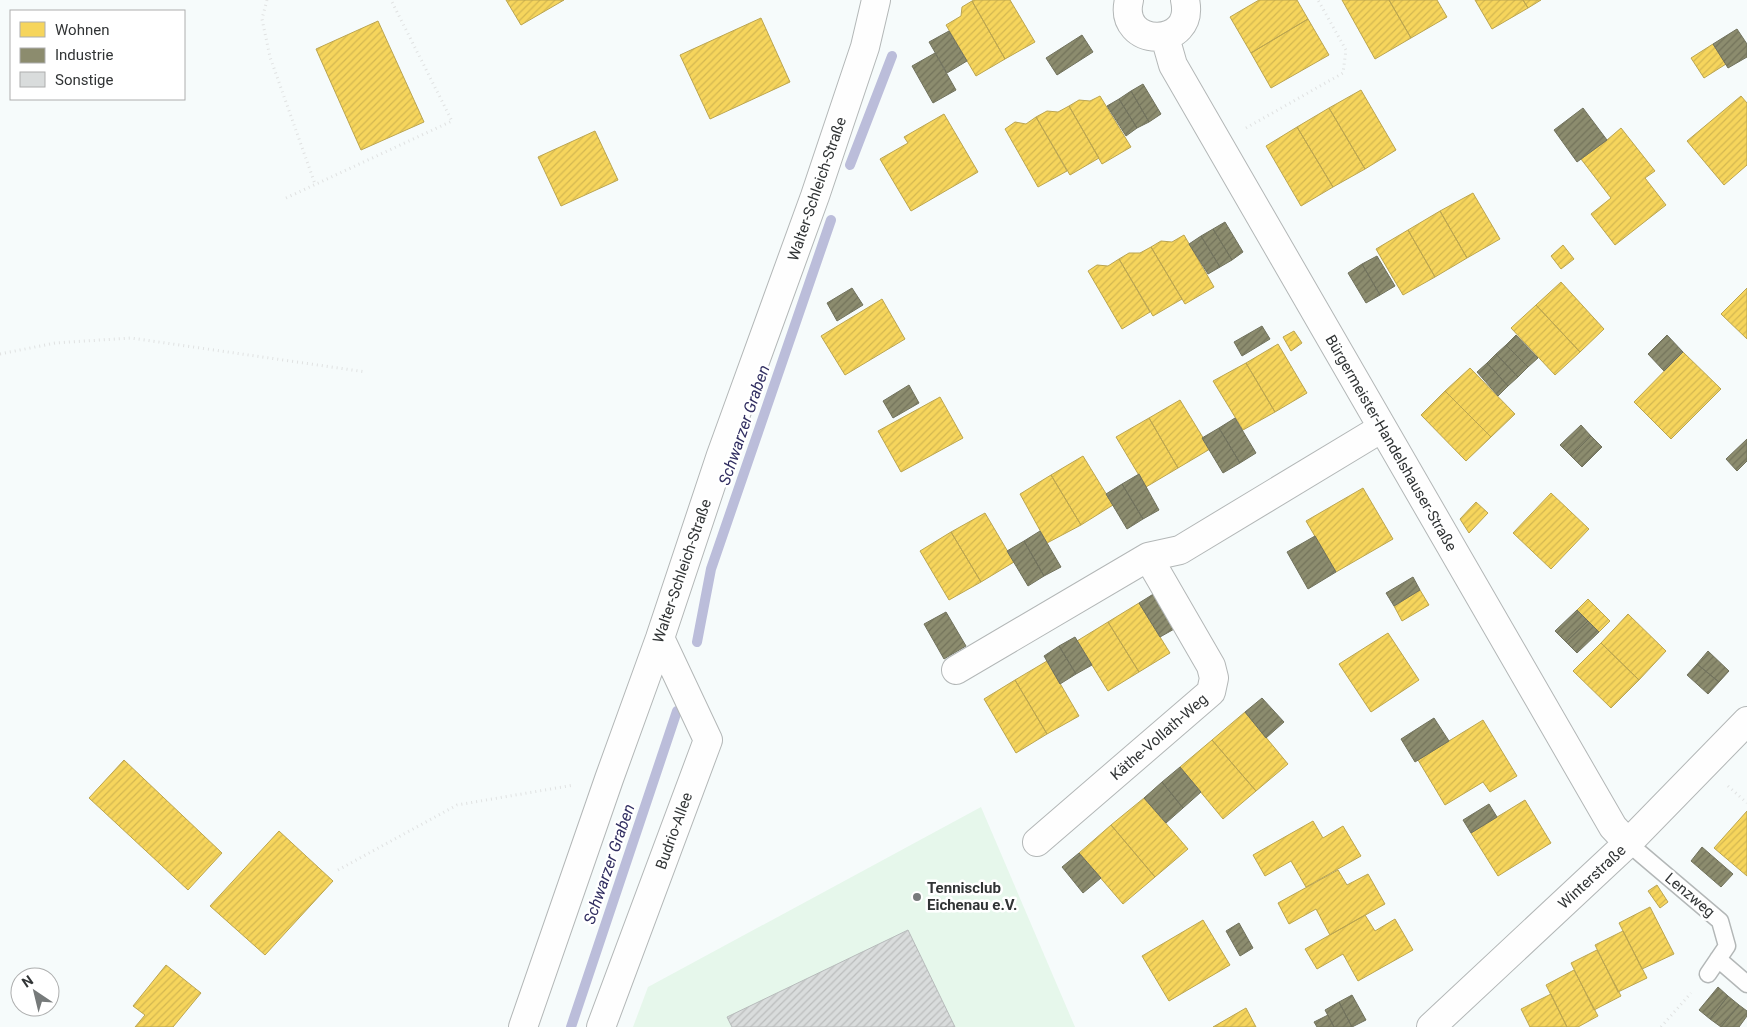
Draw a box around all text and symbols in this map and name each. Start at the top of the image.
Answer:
legend [10,10,185,100]
text: Wohnen [55,21,109,39]
text: Industrie [55,46,113,64]
text: Sonstige [55,71,113,89]
street label: Walter-Schleich-Straße [784,115,850,263]
street label: Bürgermeister-Handelshauser-Straße [1322,332,1461,554]
water label: Schwarzer Graben [715,362,773,488]
street label: Walter-Schleich-Straße [649,497,715,645]
street label: Käthe-Vollath-Weg [1107,690,1211,784]
street label: Budrio-Allee [652,790,696,872]
water label: Schwarzer Graben [580,801,638,927]
street label: Winterstraße [1555,841,1629,913]
street label: Lenzweg [1661,869,1719,921]
place label: Tennisclub Eichenau e.V. [927,879,1017,914]
marker: Tennisclub Eichenau e.V. [911,891,923,903]
north arrow [10,967,60,1017]
text: N [19,972,36,991]

